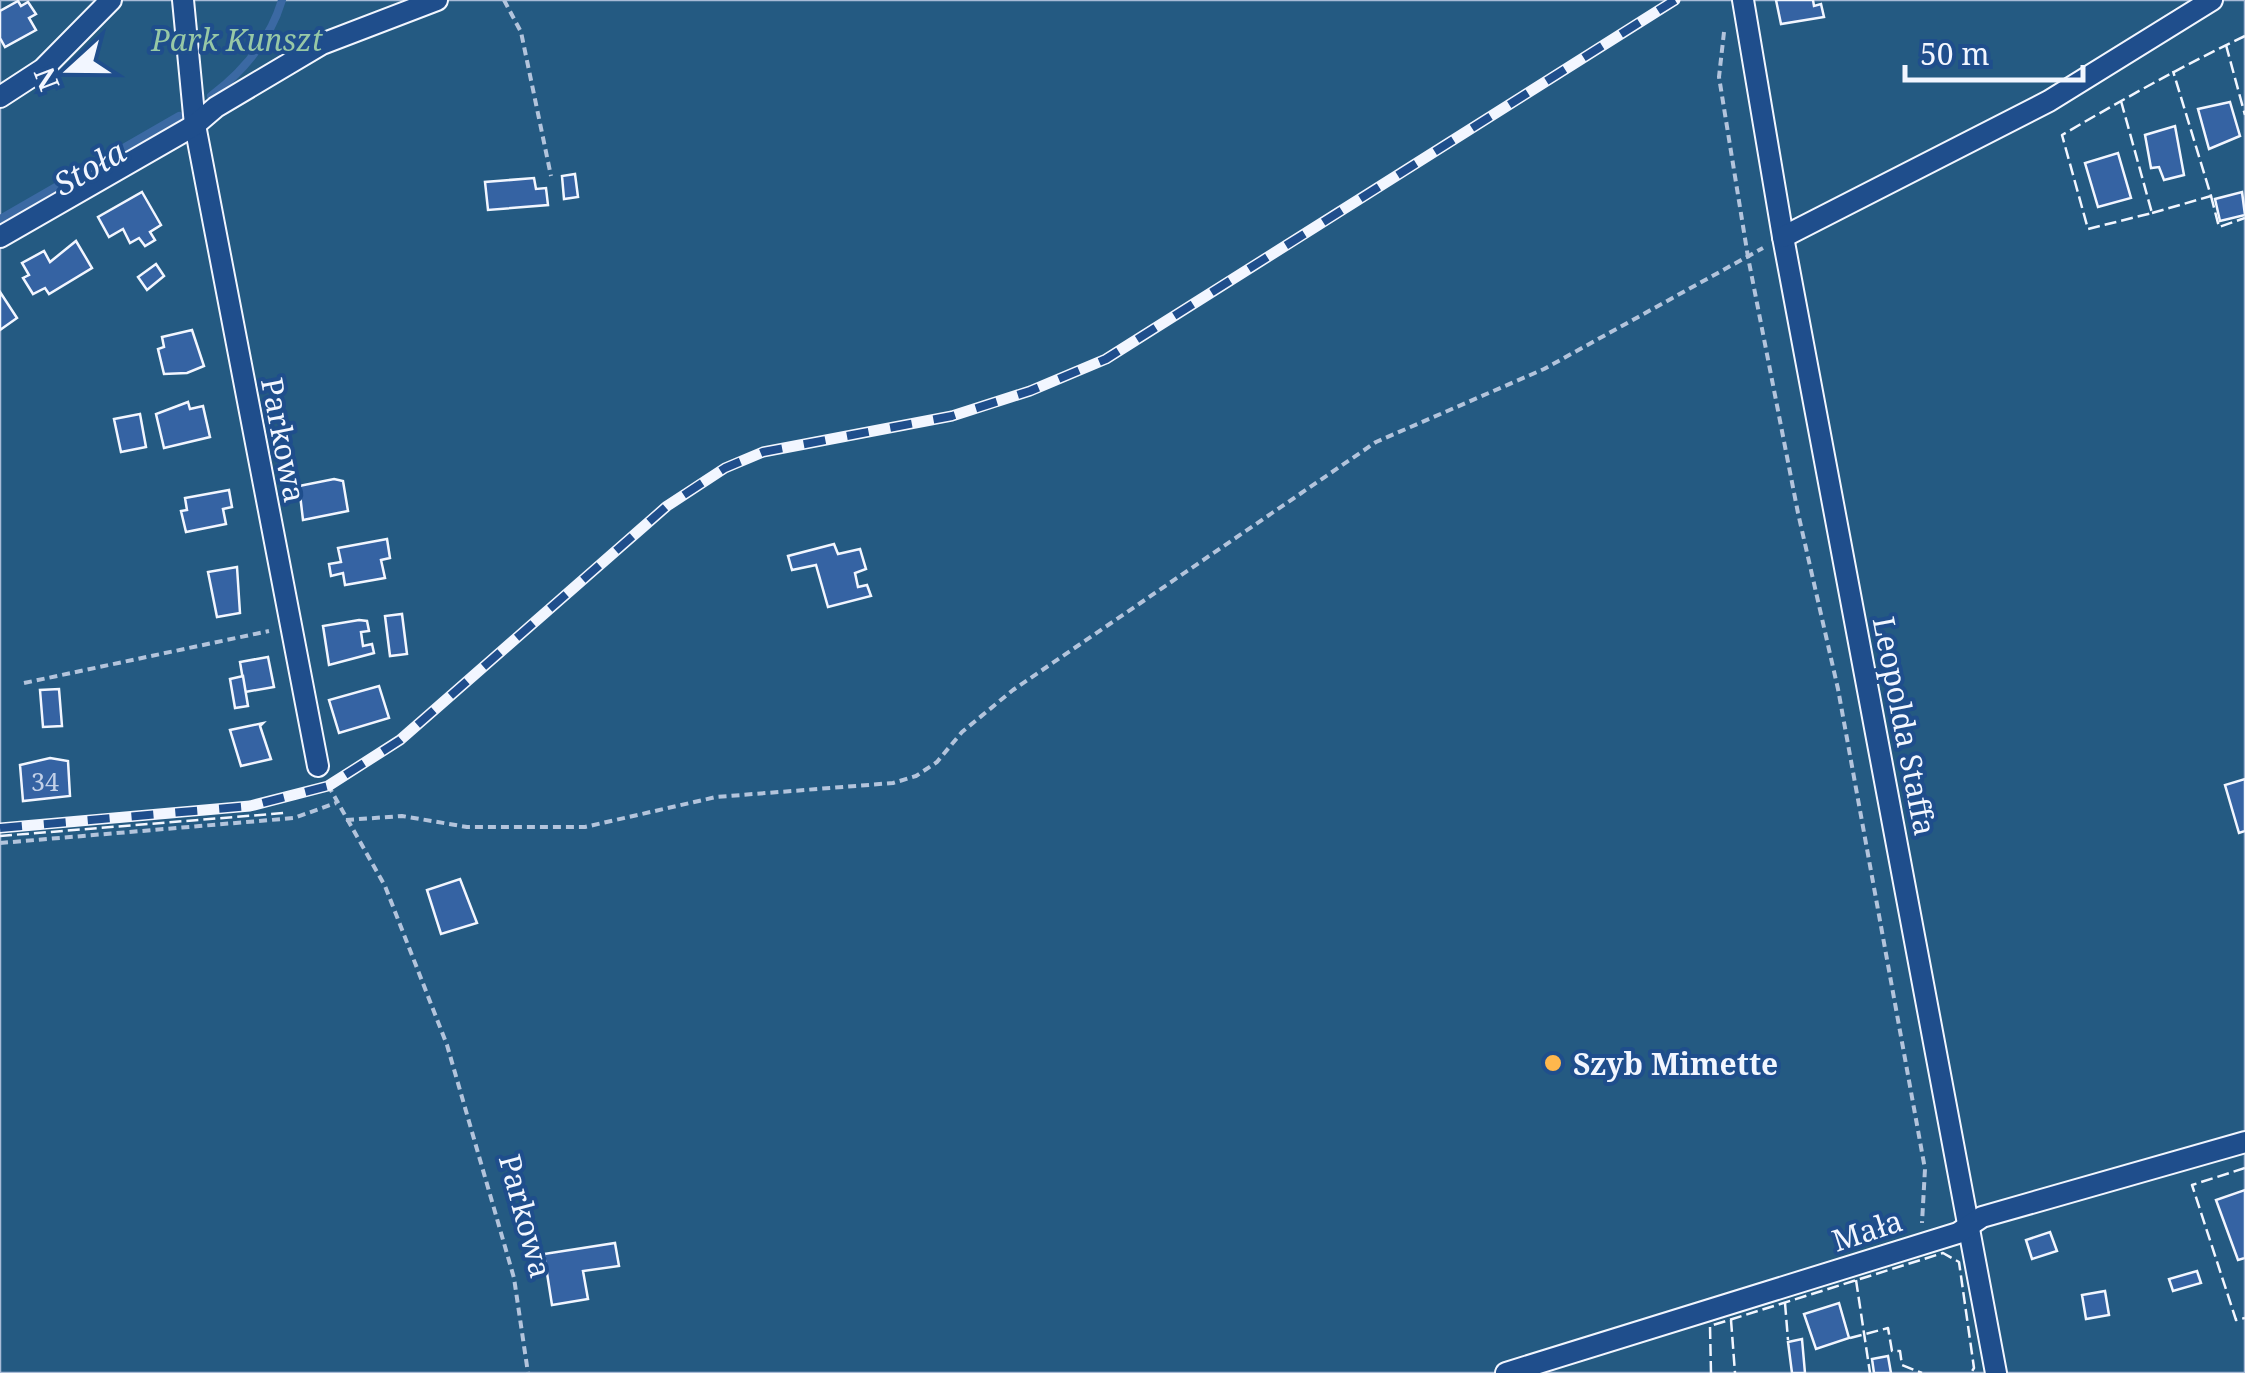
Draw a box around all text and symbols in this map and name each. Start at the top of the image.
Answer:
park label: Park Kunszt [150,19,324,60]
north arrow [20,20,120,120]
scale bar [1905,20,2082,82]
text: 50 m [1920,33,1990,74]
text: N [24,62,67,96]
water label: Stoła [45,129,133,205]
street label: Parkowa [252,374,316,506]
street label: Leopolda Staffa [1864,613,1946,839]
house number: 34 [31,764,59,798]
place label: Szyb Mimette [1573,1043,1778,1084]
marker: Szyb Mimette [1542,1052,1564,1074]
street label: Parkowa [490,1150,562,1282]
street label: Mała [1827,1199,1907,1261]

